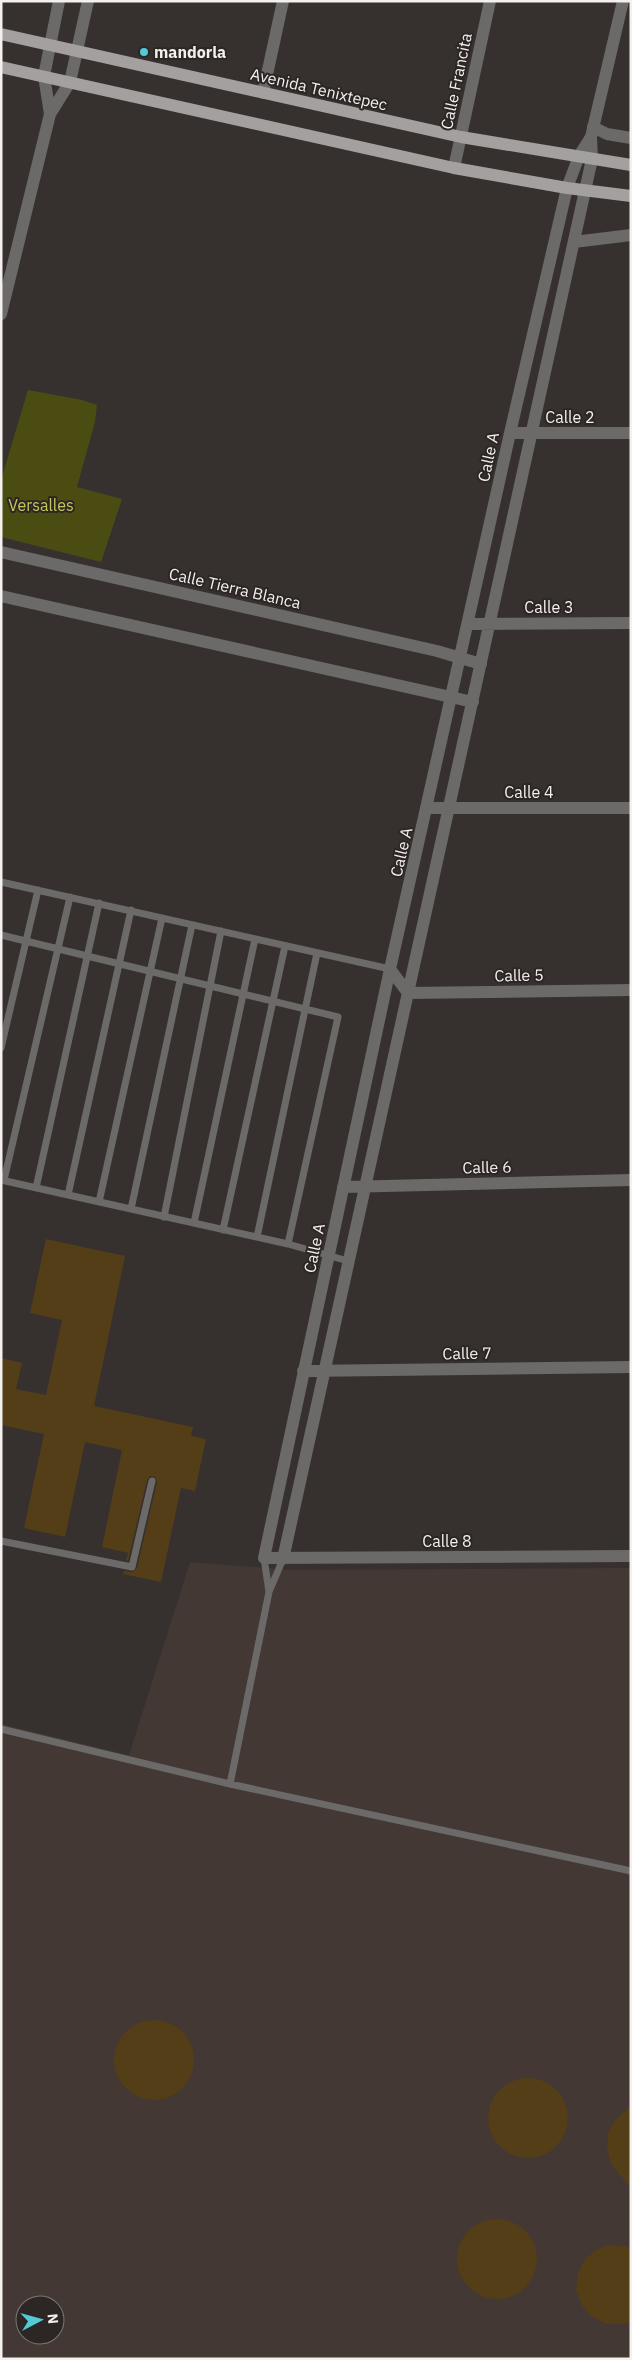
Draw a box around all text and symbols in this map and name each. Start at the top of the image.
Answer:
street label: Calle Francita [436,31,476,131]
place label: mandorla [154,42,226,62]
marker: mandorla [138,46,150,58]
street label: Avenida Tenixtepec [249,64,389,114]
street label: Calle 2 [545,407,595,427]
street label: Calle A [473,431,503,483]
park label: Versalles [8,495,74,515]
street label: Calle Tierra Blanca [167,563,303,613]
street label: Calle 3 [524,597,574,617]
street label: Calle 4 [504,782,554,802]
street label: Calle A [386,825,416,879]
street label: Calle 5 [494,965,544,985]
street label: Calle 6 [462,1157,512,1177]
street label: Calle A [299,1222,329,1274]
street label: Calle 7 [442,1343,492,1363]
street label: Calle 8 [422,1531,472,1551]
north arrow [15,2295,65,2345]
text: N [43,2313,62,2325]

